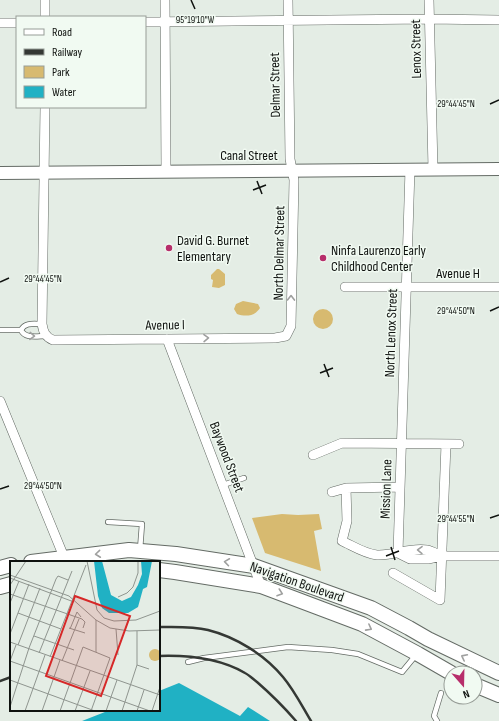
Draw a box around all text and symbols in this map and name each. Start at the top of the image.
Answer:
text: 95°19'10"W [176,14,215,26]
legend [16,16,146,108]
street label: Lenox Street [407,19,425,79]
text: Road [52,25,72,40]
text: Railway [52,45,83,60]
street label: Delmar Street [266,52,284,118]
text: Park [52,65,70,80]
text: Water [52,85,76,100]
text: 29°44'45"N [437,98,475,110]
street label: Canal Street [220,147,278,164]
street label: North Delmar Street [270,205,288,301]
place label: David G. Burnet Elementary [177,232,249,265]
place label: Ninfa Laurenzo Early Childhood Center [331,242,427,275]
marker: David G. Burnet Elementary [164,243,174,253]
marker: Ninfa Laurenzo Early Childhood Center [318,253,328,263]
street label: Avenue H [435,265,480,282]
text: 29°44'45"N [24,273,62,285]
street label: North Lenox Street [381,288,401,378]
one-way arrow [287,295,296,301]
text: 29°44'50"N [437,305,475,317]
street label: Avenue I [144,316,185,334]
one-way arrow [29,331,35,340]
one-way arrow [203,334,209,342]
street label: Baywood Street [206,419,248,495]
street label: Mission Lane [376,459,396,519]
text: 29°44'50"N [24,480,62,492]
text: 29°44'55"N [437,513,475,525]
one-way arrow [417,546,423,554]
one-way arrow [95,549,101,558]
one-way arrow [224,558,231,567]
street label: Navigation Boulevard [248,558,346,606]
inset map [10,561,160,711]
one-way arrow [276,588,283,597]
one-way arrow [365,623,372,631]
one-way arrow [460,654,468,662]
north arrow [443,665,483,705]
text: N [461,687,471,701]

